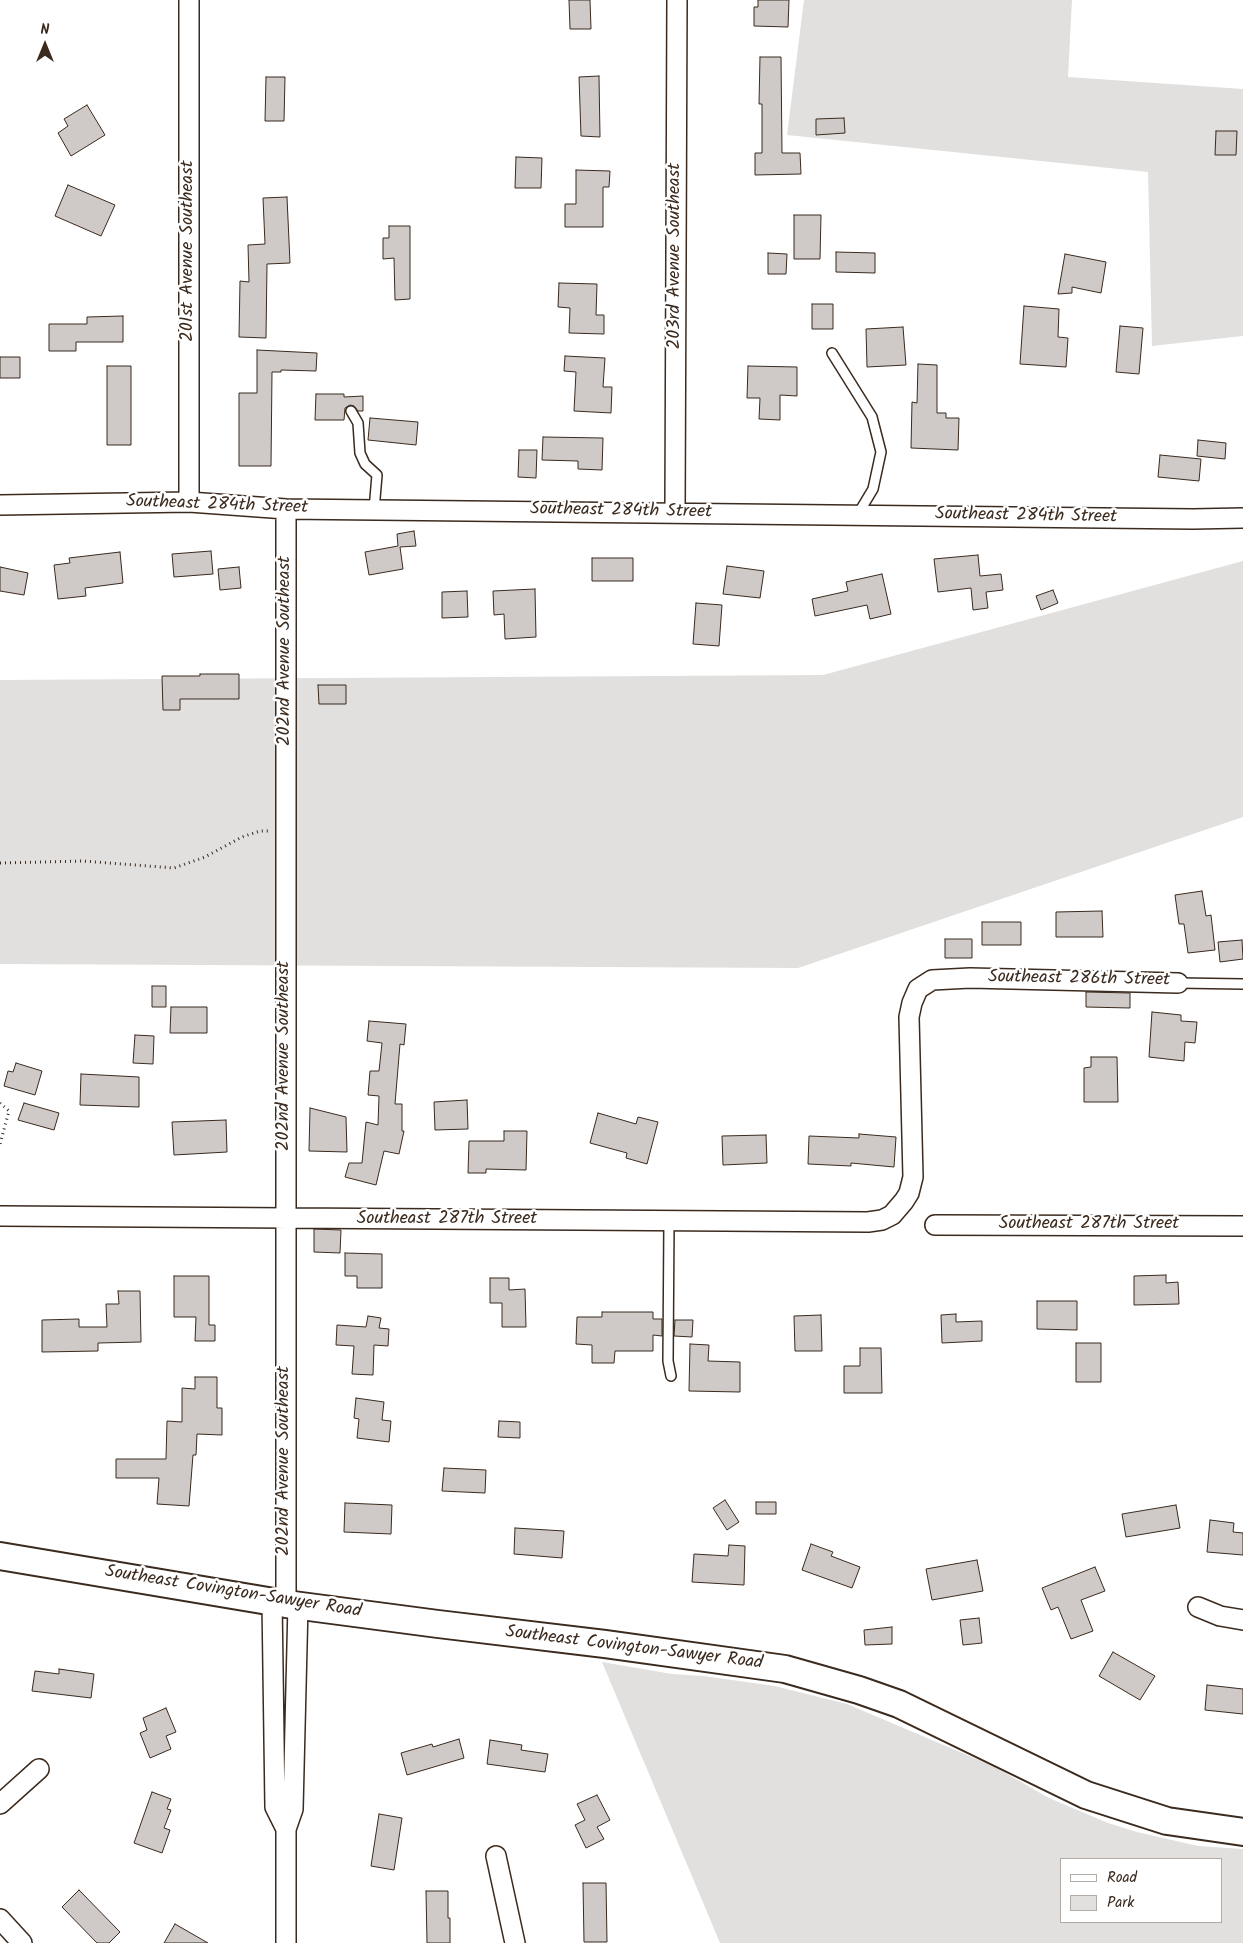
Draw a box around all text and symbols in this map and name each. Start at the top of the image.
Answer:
text: N [41,19,49,41]
north arrow [20,20,70,70]
street label: 201st Avenue Southeast [178,160,200,342]
street label: 203rd Avenue Southeast [665,163,687,349]
street label: Southeast 284th Street [126,492,308,520]
street label: Southeast 284th Street [530,500,712,524]
street label: Southeast 284th Street [935,505,1117,529]
street label: 202nd Avenue Southeast [275,556,297,746]
street label: 202nd Avenue Southeast [274,961,296,1151]
street label: Southeast 286th Street [988,968,1170,992]
street label: Southeast 287th Street [357,1209,537,1231]
street label: Southeast 287th Street [999,1214,1179,1236]
street label: 202nd Avenue Southeast [274,1366,296,1556]
street label: Southeast Covington-Sawyer Road [103,1562,363,1624]
street label: Southeast Covington-Sawyer Road [504,1622,764,1676]
legend [1060,1858,1223,1923]
text: Road [1107,1866,1137,1890]
text: Park [1107,1891,1134,1915]

